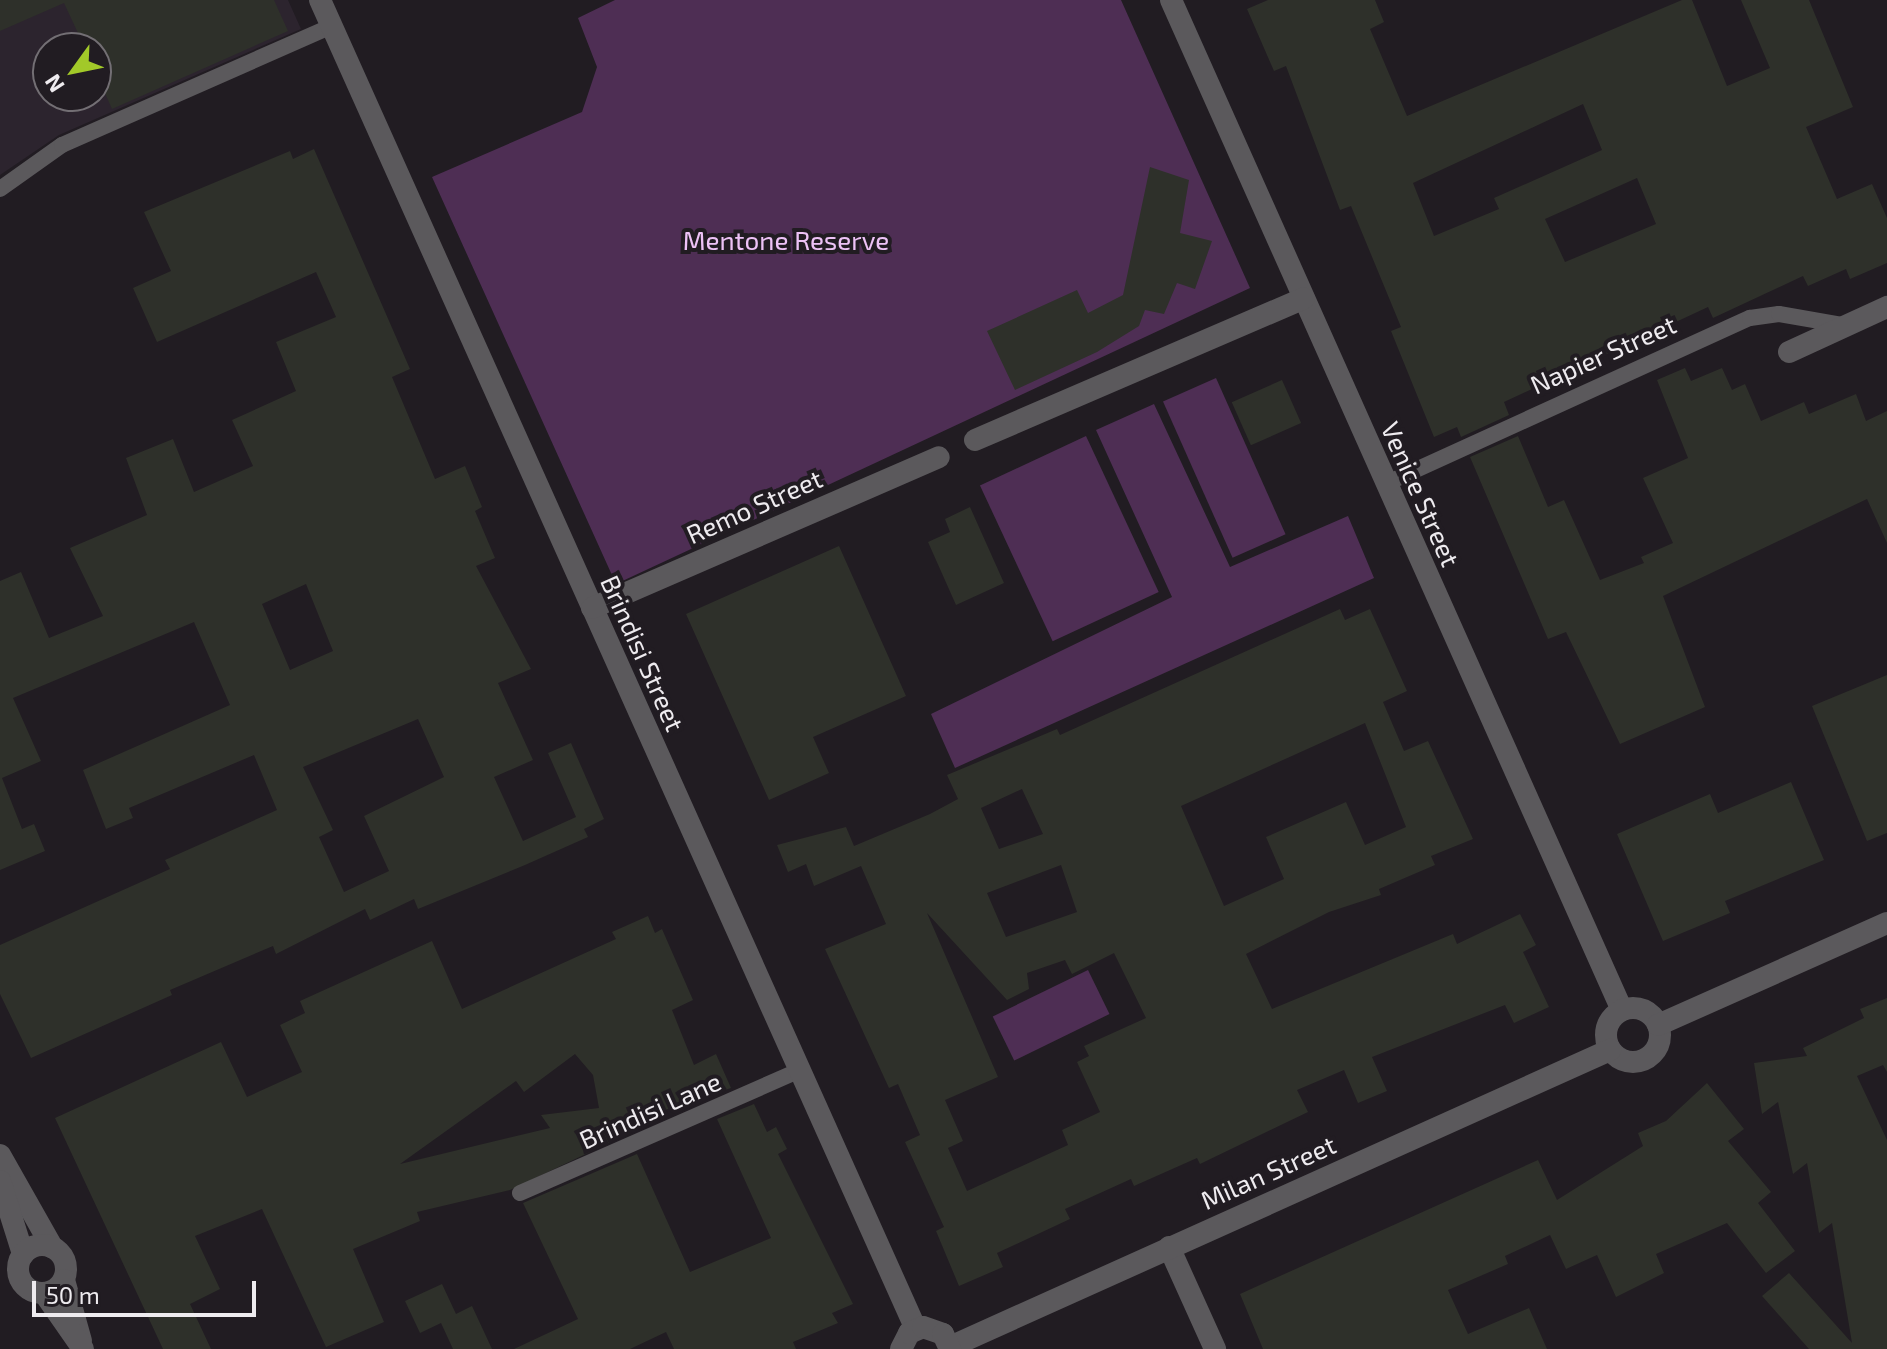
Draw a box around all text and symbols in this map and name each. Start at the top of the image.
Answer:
north arrow [32,32,112,112]
text: N [38,70,69,98]
park label: Mentone Reserve [683,224,889,256]
street label: Napier Street [1525,308,1681,400]
street label: Venice Street [1375,417,1467,571]
street label: Remo Street [681,462,827,550]
street label: Brindisi Street [595,570,691,736]
street label: Brindisi Lane [574,1065,726,1155]
street label: Milan Street [1196,1128,1340,1216]
scale bar [36,1265,260,1315]
text: 50 m [46,1280,100,1309]

